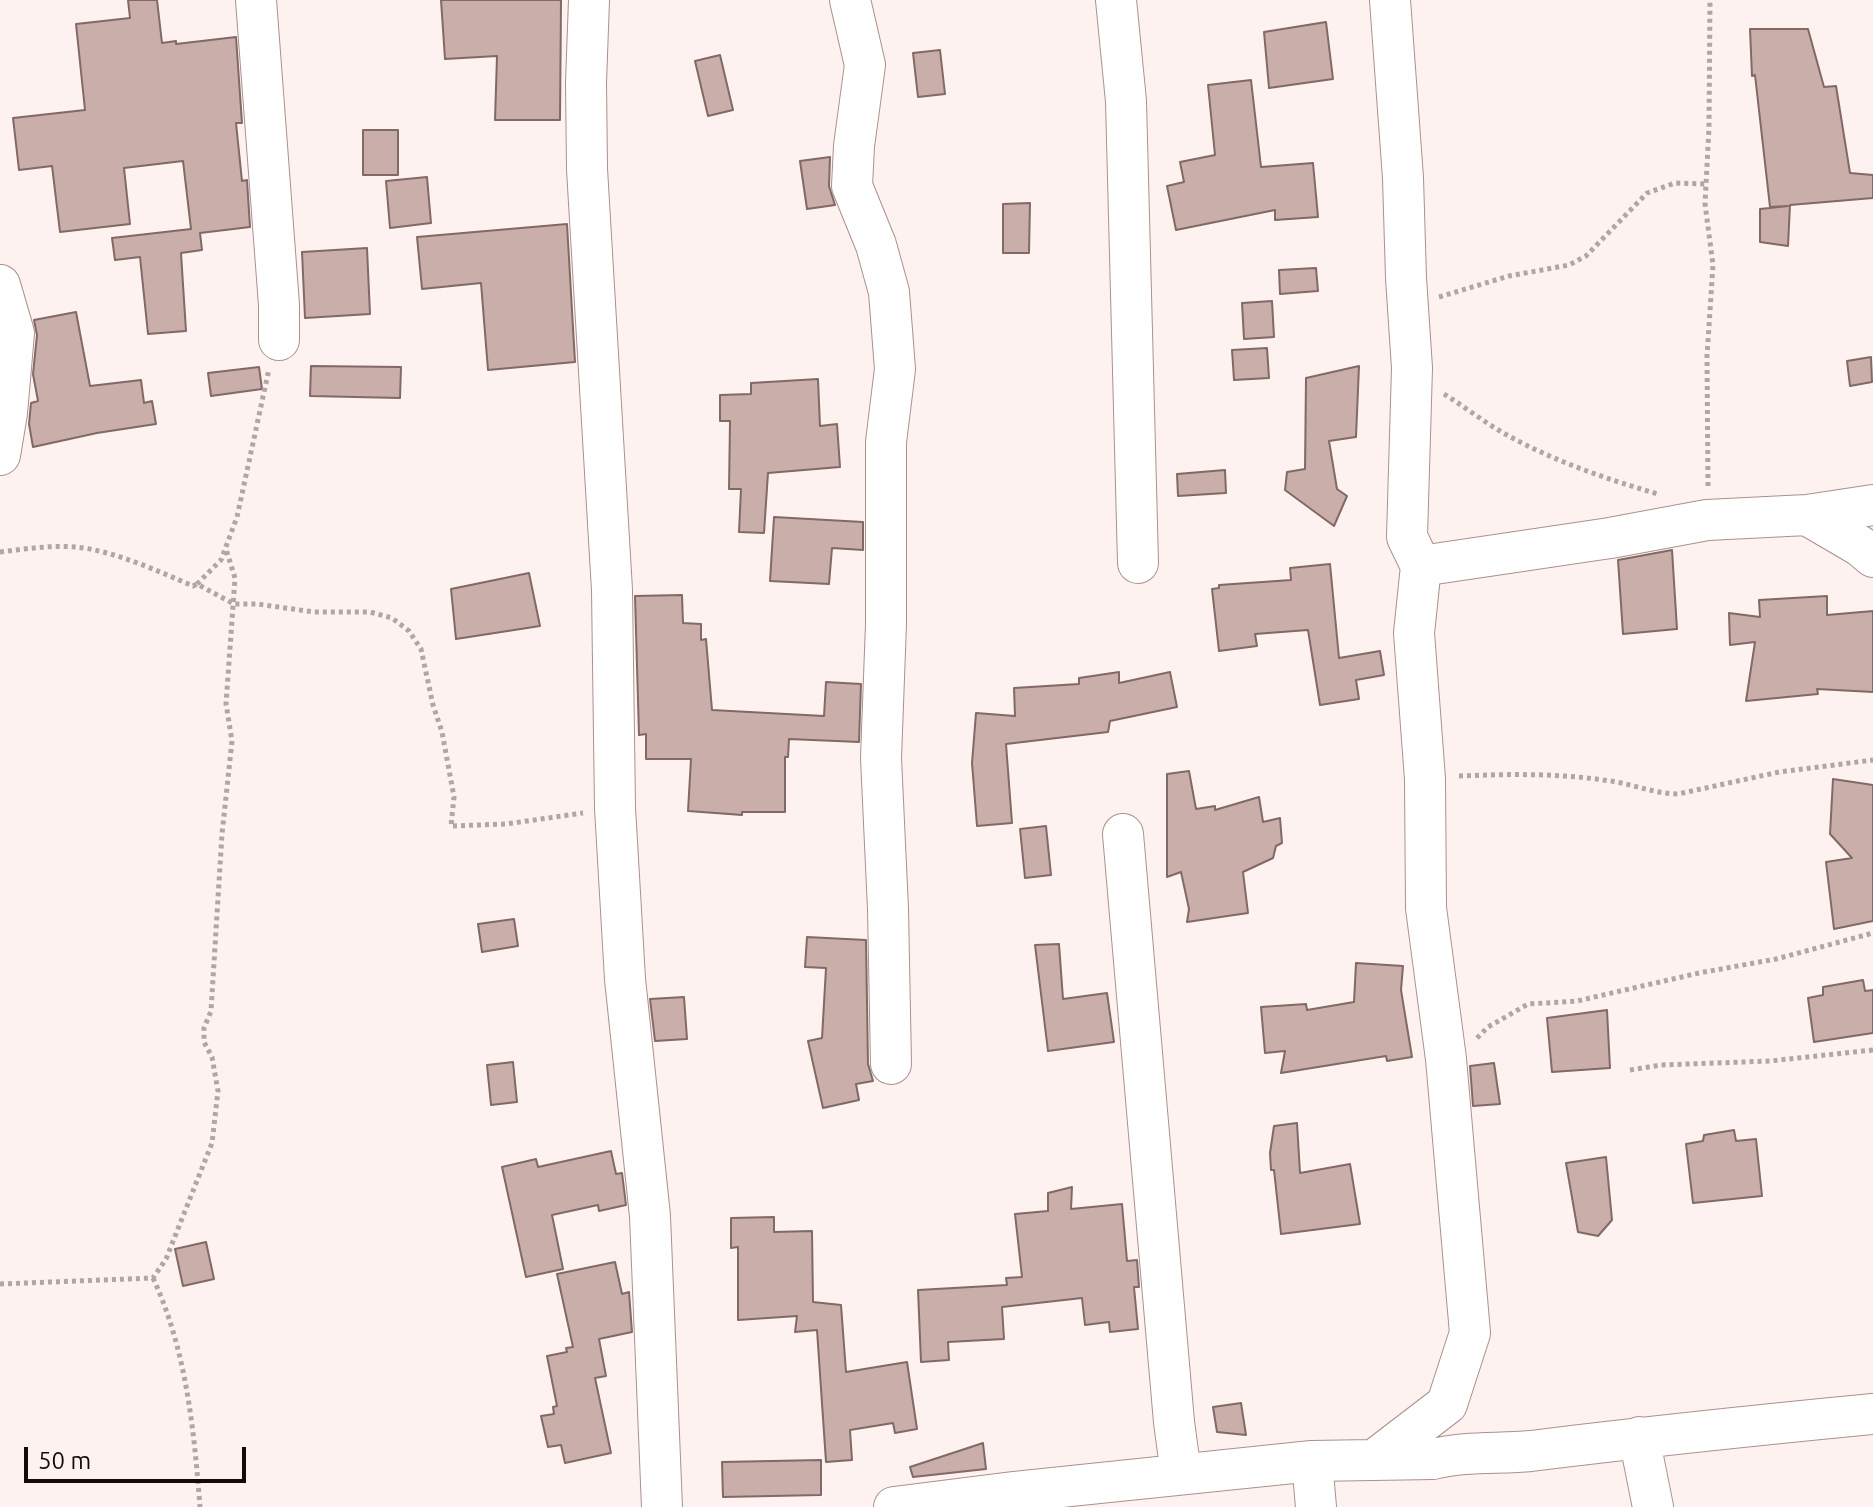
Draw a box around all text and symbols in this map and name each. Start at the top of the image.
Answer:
scale bar [28,1431,250,1481]
text: 50 m [38,1447,91,1474]

